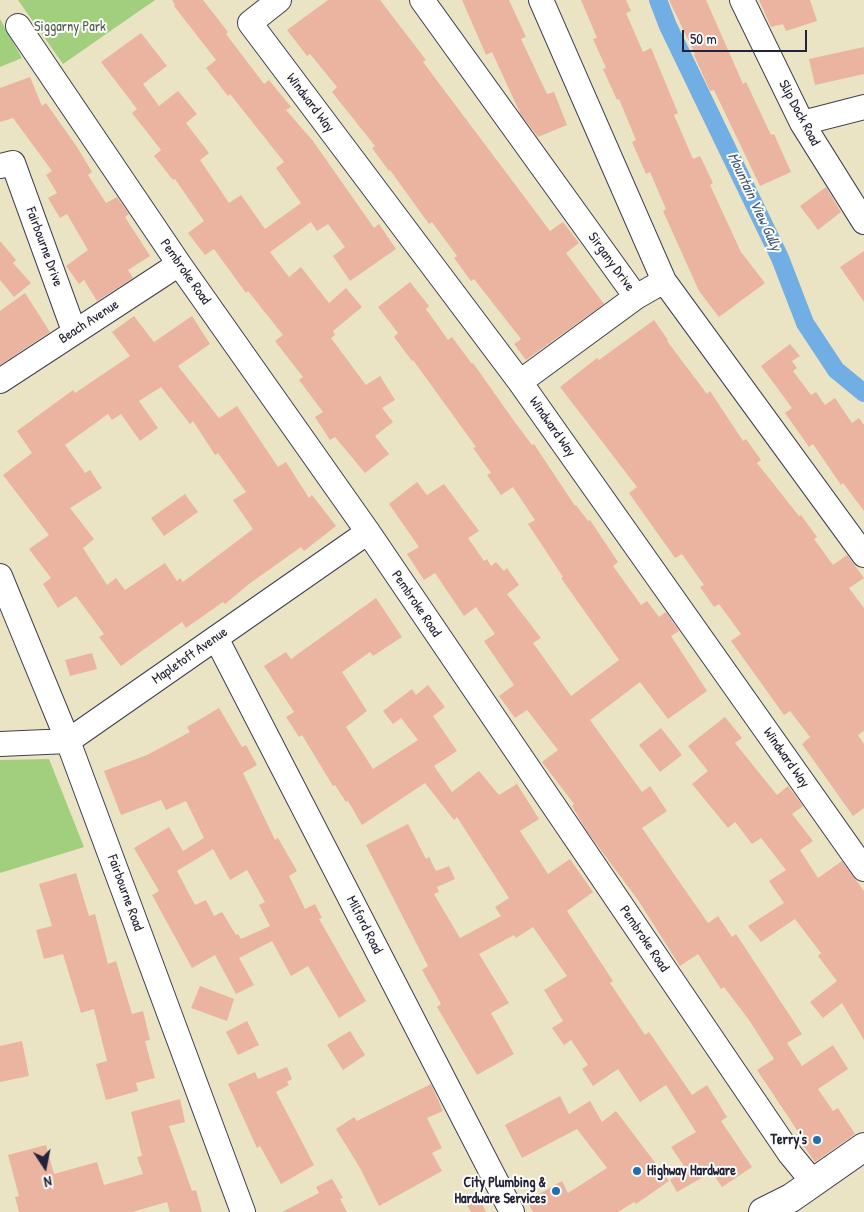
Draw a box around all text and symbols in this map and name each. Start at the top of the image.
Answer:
park label: Siggarny Park [34,19,106,35]
scale bar [684,20,809,52]
text: 50 m [690,28,717,49]
street label: Windward Way [282,70,338,136]
street label: Slip Dock Road [775,77,823,149]
water label: Mountain View Gully [723,150,785,254]
street label: Fairbourne Drive [22,205,66,289]
street label: Sirgany Drive [584,229,638,295]
street label: Pembroke Road [156,236,214,308]
street label: Beach Avenue [56,296,122,348]
street label: Windward Way [525,394,579,460]
street label: Pembroke Road [388,568,444,640]
street label: Mapletoft Avenue [149,624,231,688]
street label: Windward Way [759,725,813,791]
street label: Fairbourne Road [103,853,147,933]
street label: Milford Road [342,893,386,957]
street label: Pembroke Road [616,903,672,975]
place label: Terry's [770,1132,807,1148]
marker: Terry's [811,1134,823,1146]
north arrow [20,1142,70,1192]
place label: Highway Hardware [647,1163,736,1179]
marker: Highway Hardware [631,1165,643,1177]
text: N [42,1172,53,1192]
place label: City Plumbing & Hardware Services [454,1175,546,1208]
marker: City Plumbing & Hardware Services [550,1185,562,1197]

